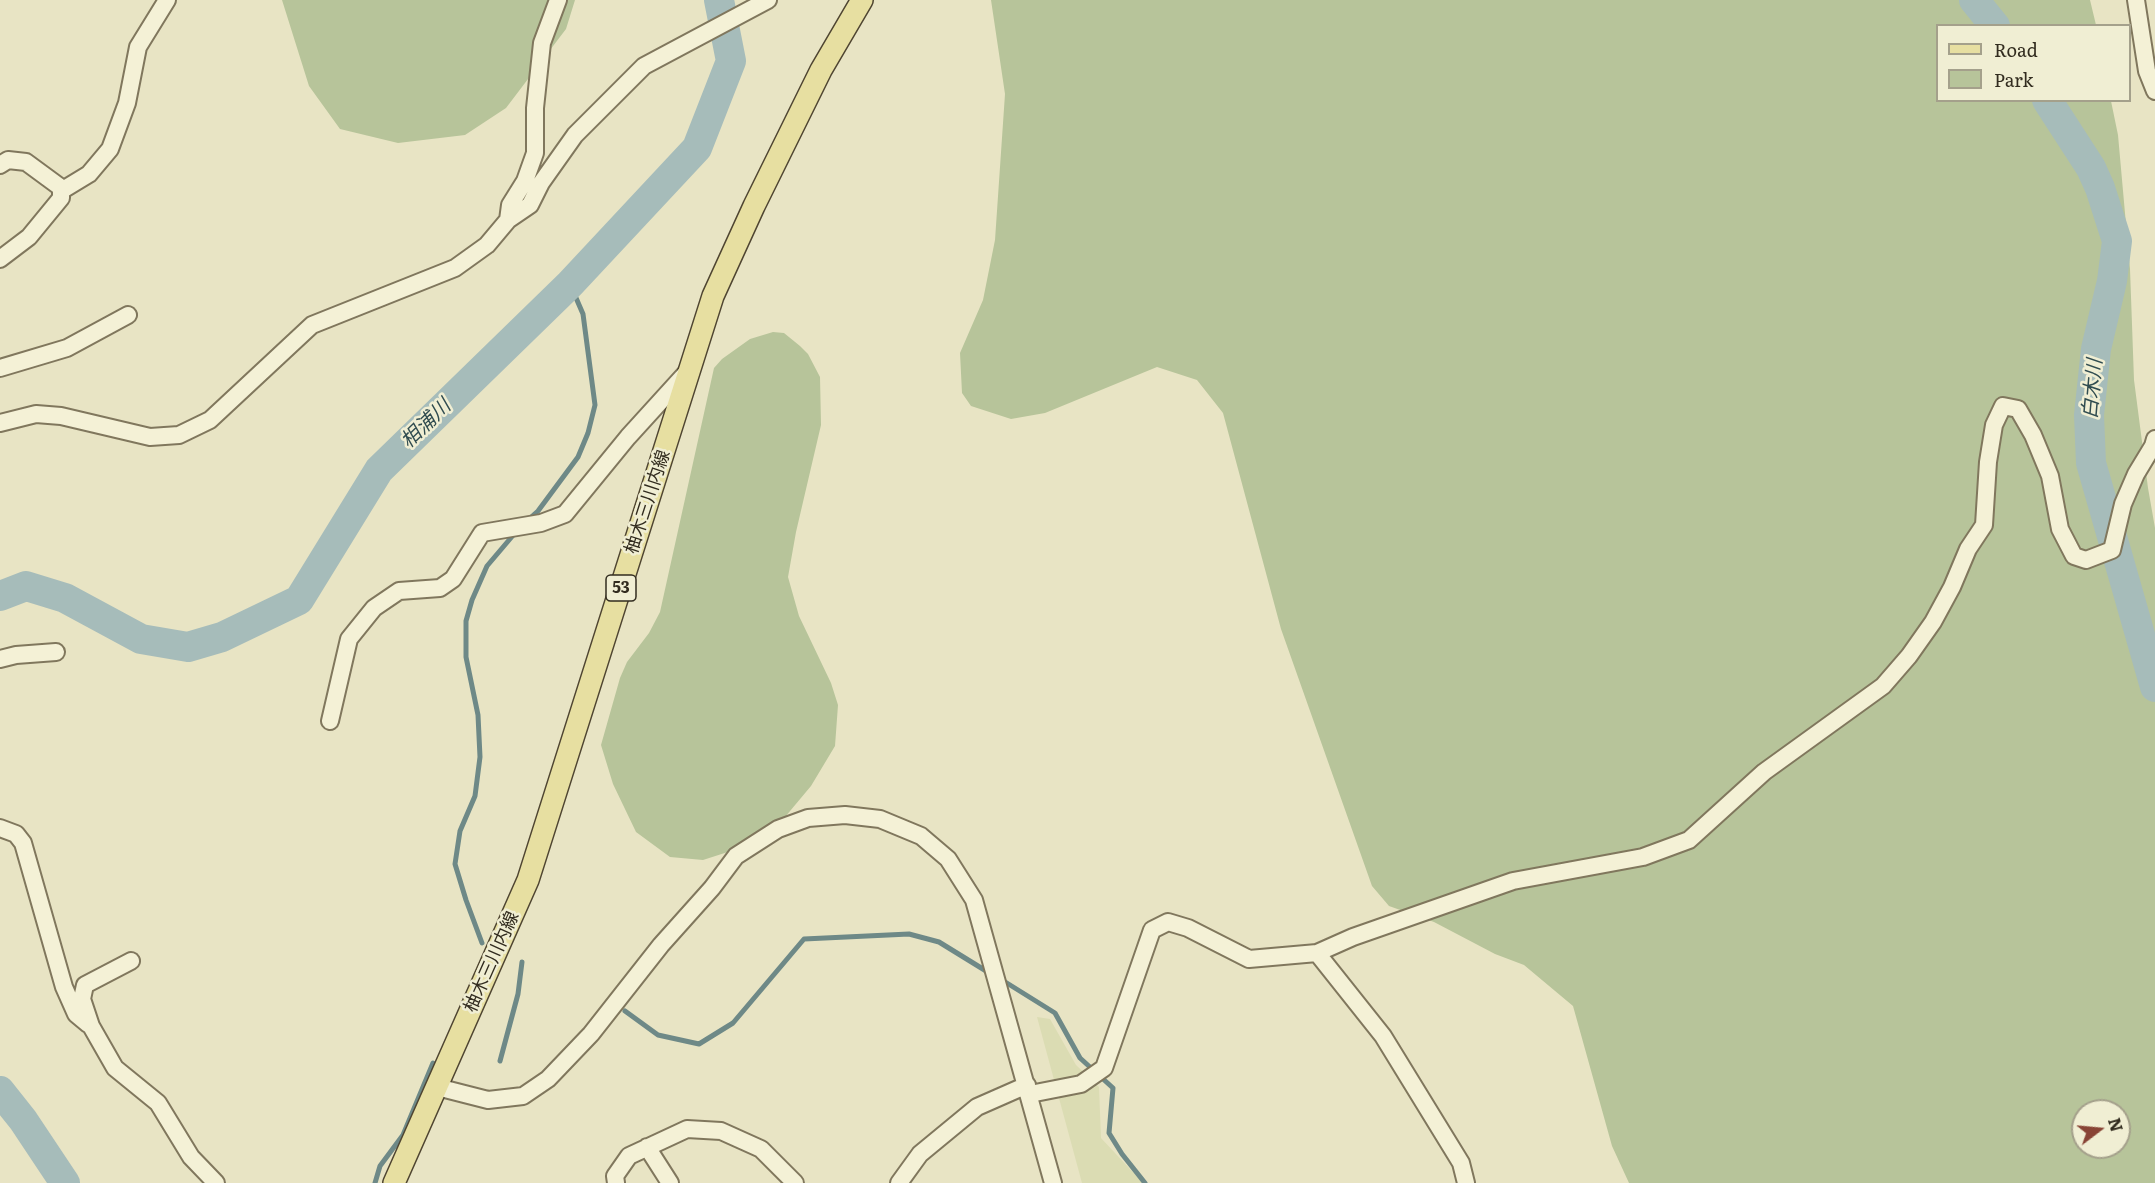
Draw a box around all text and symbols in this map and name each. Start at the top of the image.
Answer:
legend [1936,24,2131,102]
text: Road [1994,36,2038,63]
text: Park [1994,66,2033,93]
water label: 白木川 [2078,358,2108,420]
water label: 相浦川 [396,395,456,453]
street label: 柚木三川内線 [621,447,675,557]
road number: 53 [606,575,636,601]
street label: 柚木三川内線 [460,908,524,1016]
north arrow [2071,1099,2131,1159]
text: N [2103,1115,2130,1134]

